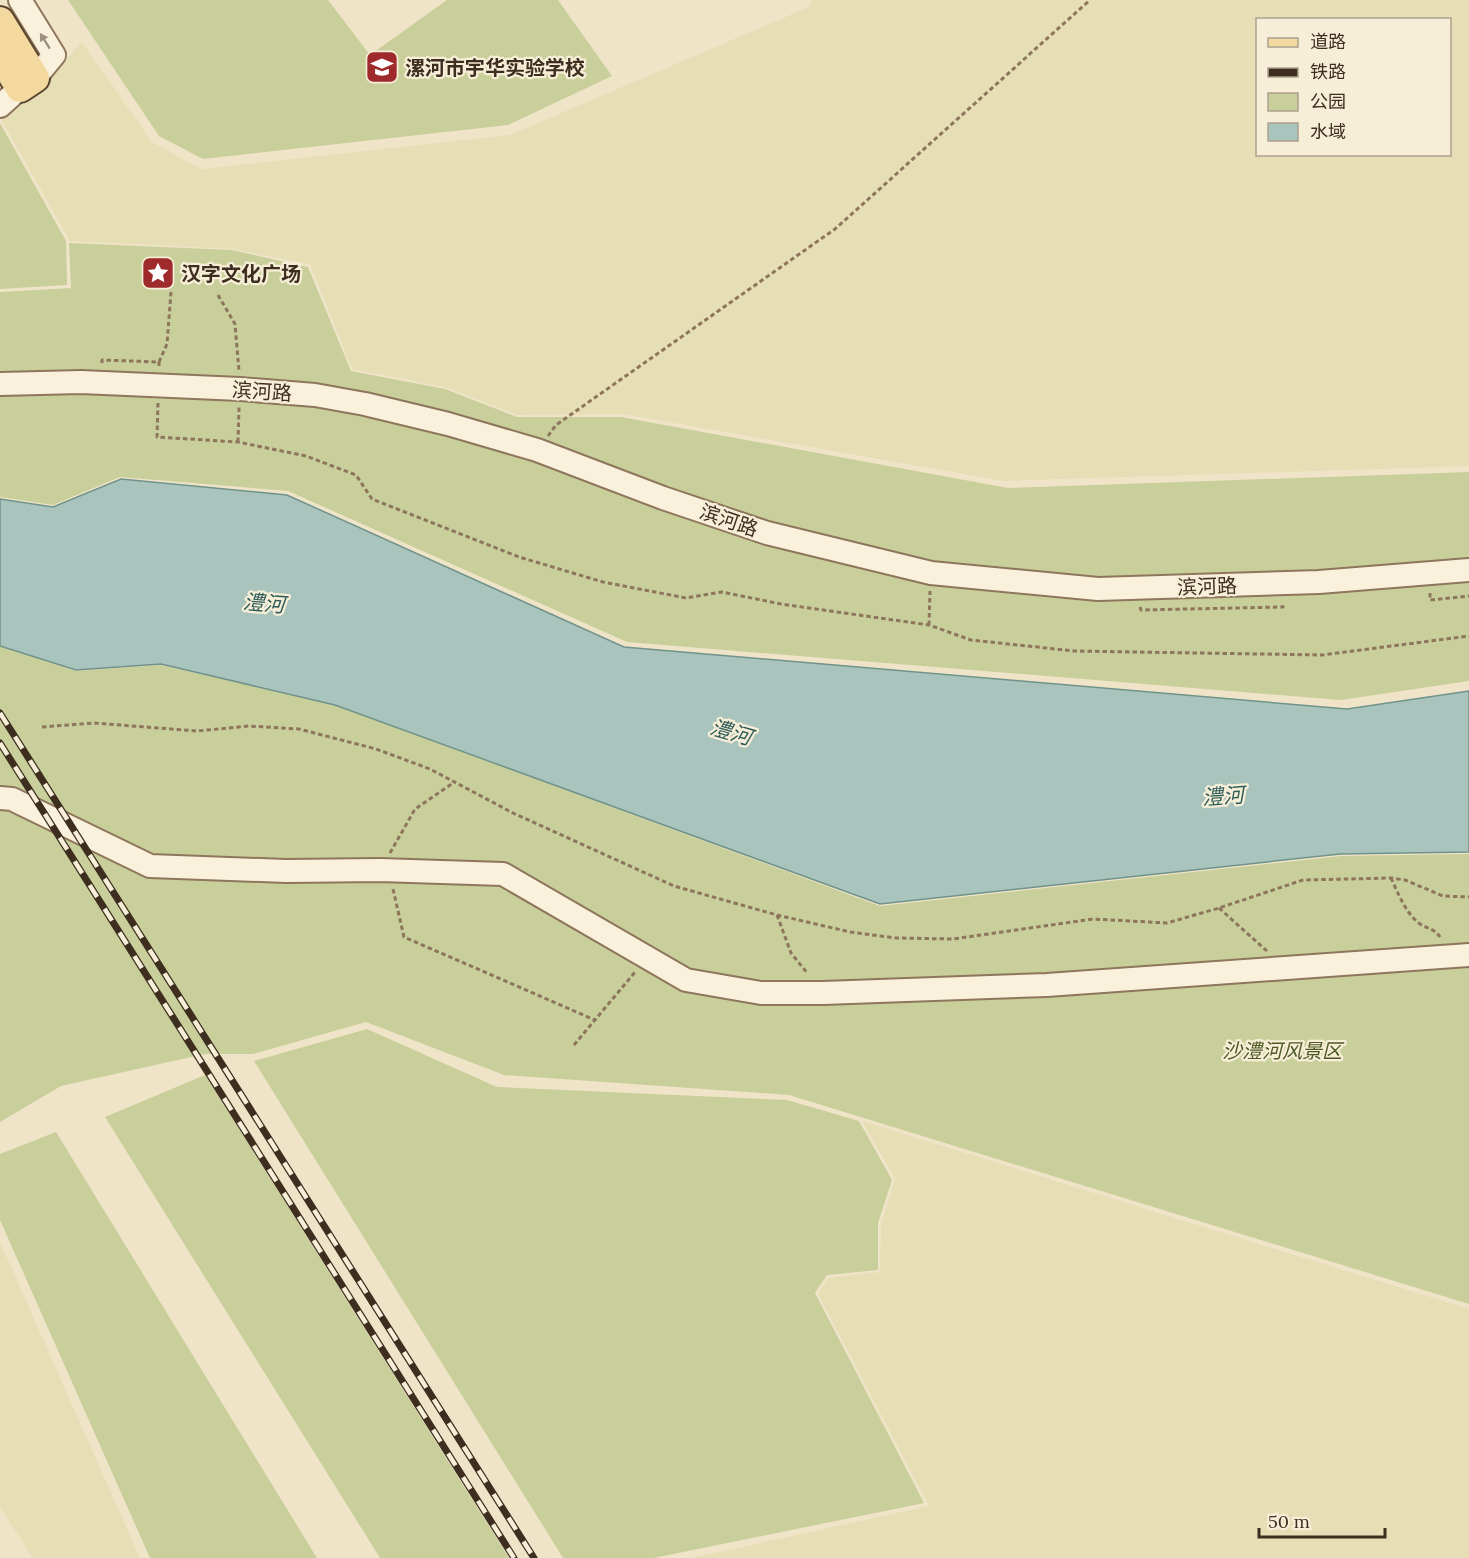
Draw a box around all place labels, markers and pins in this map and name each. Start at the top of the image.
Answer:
school or university icon: 漯河市宇华实验学校 [364,49,400,85]
place label: 漯河市宇华实验学校 [405,55,585,80]
place icon: 汉字文化广场 [140,255,176,291]
place label: 汉字文化广场 [181,261,301,286]

